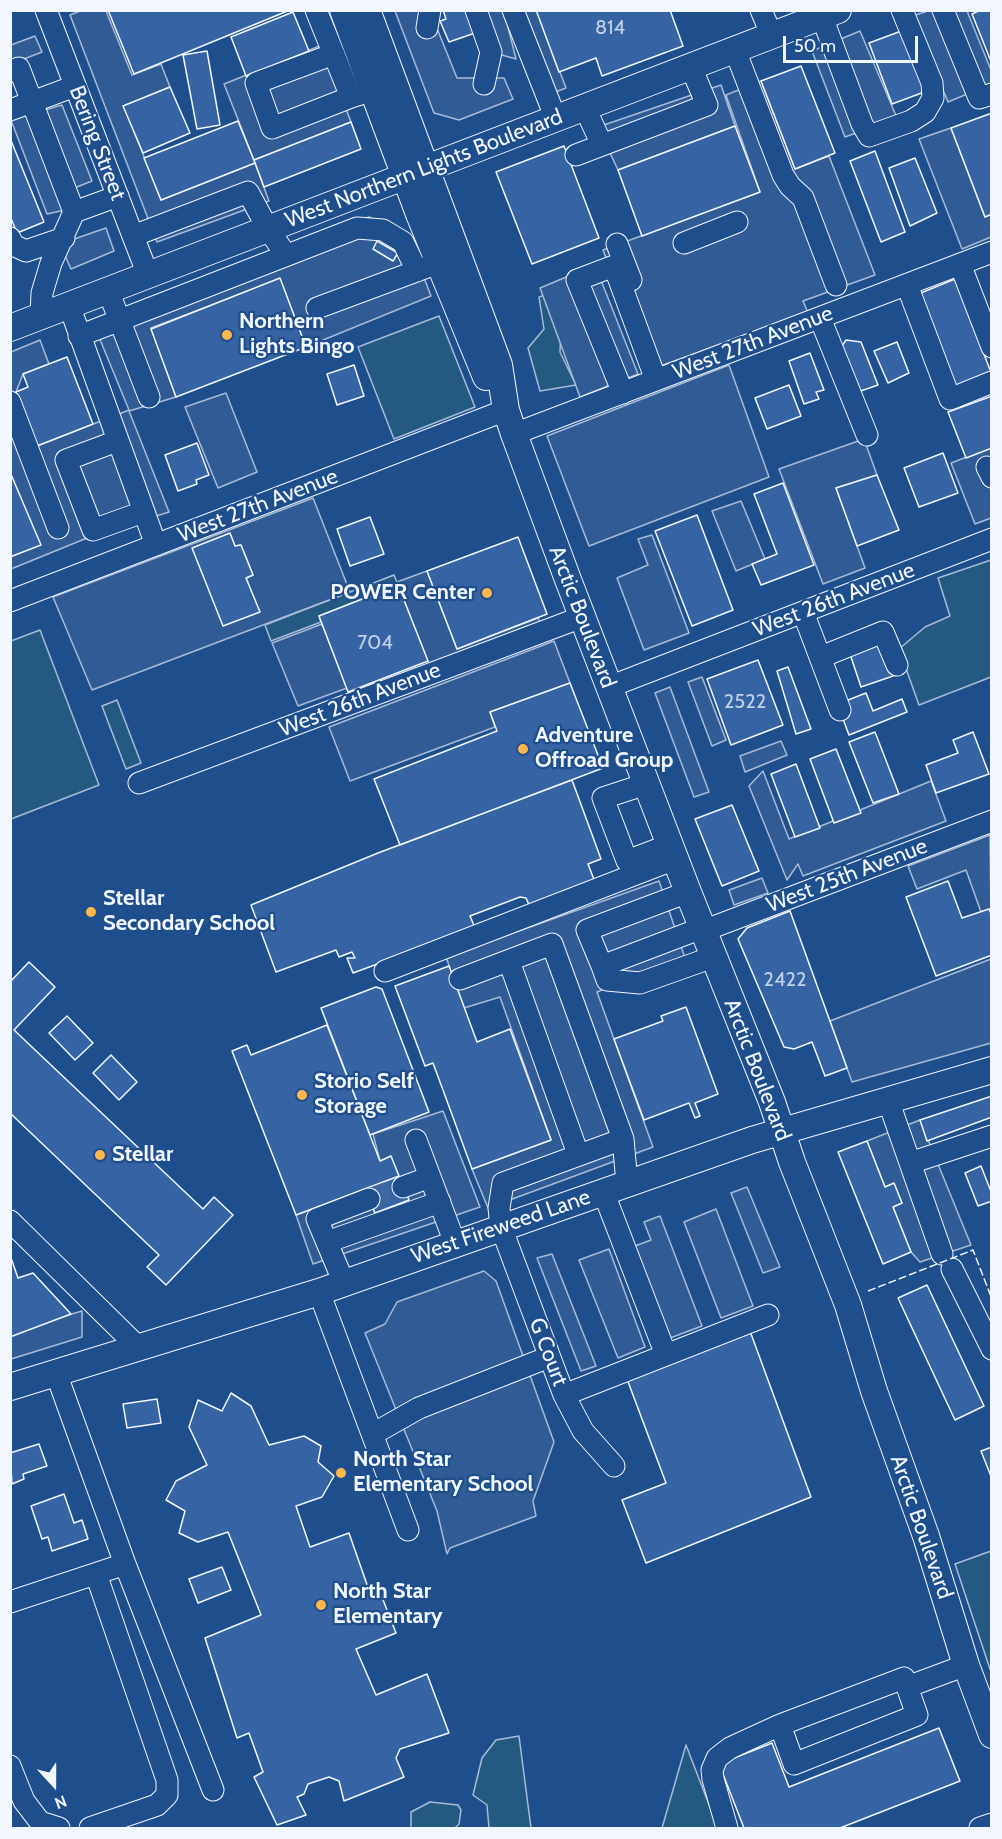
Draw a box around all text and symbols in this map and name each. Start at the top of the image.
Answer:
house number: 814 [595,16,625,40]
scale bar [786,24,921,62]
text: 50 m [794,35,836,57]
street label: Bering Street [63,82,131,204]
street label: West Northern Lights Boulevard [282,104,566,234]
street label: West 27th Avenue [669,300,837,386]
place label: Northern Lights Bingo [239,309,355,360]
marker: Northern Lights Bingo [220,328,234,342]
street label: West 27th Avenue [174,463,342,549]
street label: Arctic Boulevard [543,542,621,692]
street label: West 26th Avenue [750,557,918,643]
place label: POWER Center [330,580,475,606]
marker: POWER Center [480,586,494,600]
house number: 704 [357,631,393,655]
street label: West 26th Avenue [276,657,444,743]
house number: 2522 [724,690,766,714]
place label: Adventure Offroad Group [535,723,673,774]
marker: Adventure Offroad Group [516,742,530,756]
street label: West 25th Avenue [763,833,931,919]
place label: Stellar Secondary School [103,886,275,938]
marker: Stellar Secondary School [84,905,98,919]
house number: 2422 [764,968,806,992]
street label: Arctic Boulevard [718,995,796,1145]
place label: Storio Self Storage [314,1069,414,1120]
marker: Storio Self Storage [295,1088,309,1102]
place label: Stellar [112,1142,173,1168]
marker: Stellar [93,1148,107,1162]
street label: West Fireweed Lane [408,1184,594,1270]
street label: G Court [523,1314,573,1390]
place label: North Star Elementary School [353,1447,533,1498]
street label: Arctic Boulevard [884,1452,958,1602]
marker: North Star Elementary School [334,1466,348,1480]
place label: North Star Elementary [333,1579,443,1630]
marker: North Star Elementary [314,1598,328,1612]
north arrow [24,1755,84,1815]
text: N [52,1791,69,1813]

